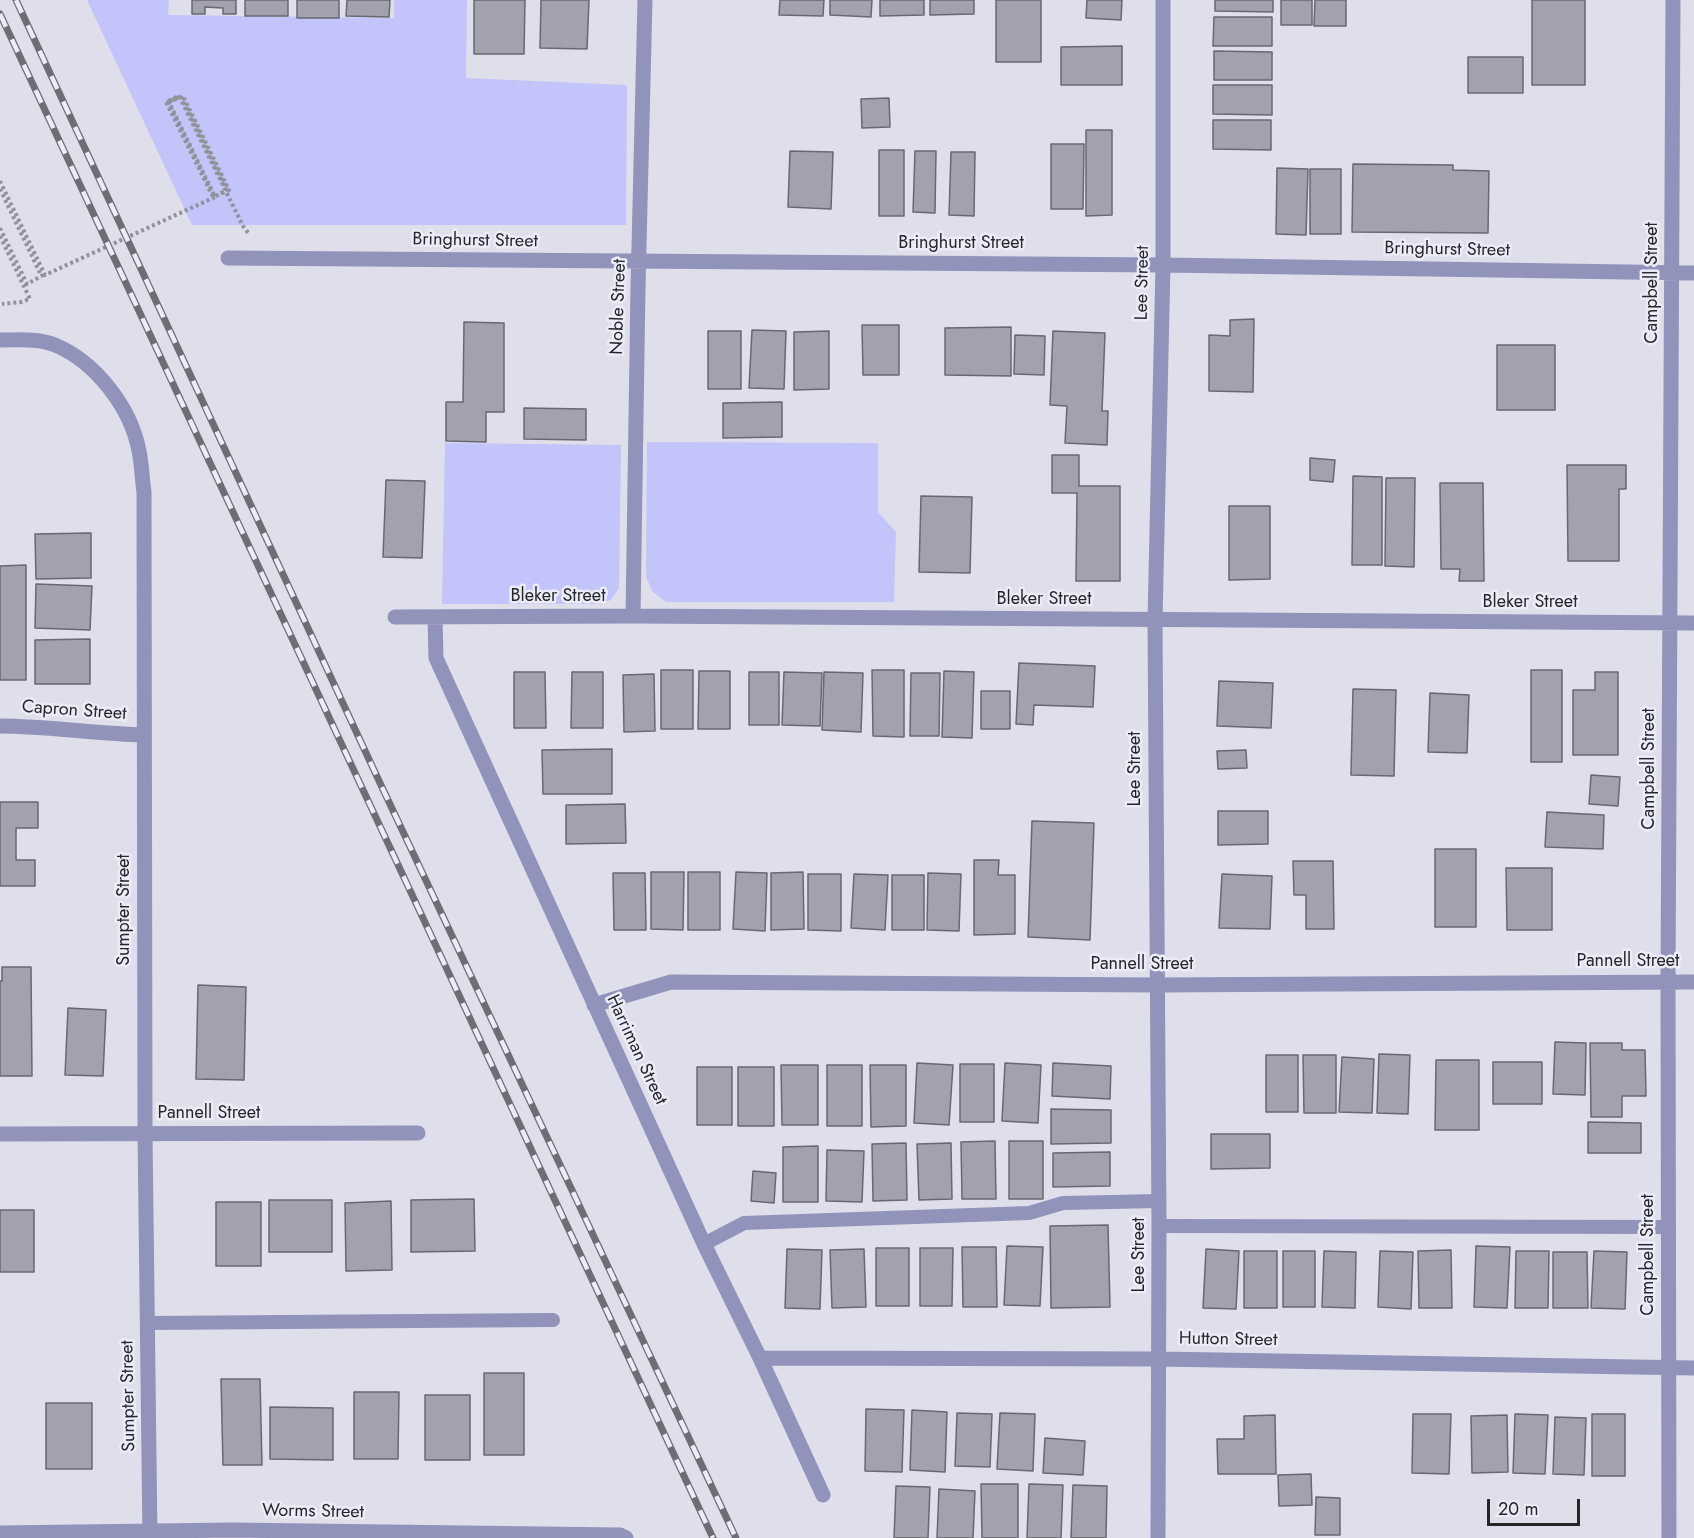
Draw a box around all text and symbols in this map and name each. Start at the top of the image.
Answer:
street label: Campbell Street [1642,222,1664,344]
street label: Bringhurst Street [412,229,538,253]
street label: Bringhurst Street [898,233,1024,255]
street label: Bringhurst Street [1384,238,1510,262]
street label: Lee Street [1132,245,1154,321]
street label: Noble Street [607,259,631,355]
street label: Bleker Street [511,586,605,608]
street label: Bleker Street [997,589,1091,611]
street label: Bleker Street [1483,592,1577,614]
street label: Capron Street [21,697,127,725]
street label: Campbell Street [1639,708,1661,830]
street label: Lee Street [1125,732,1147,806]
street label: Sumpter Street [114,854,136,966]
street label: Pannell Street [1577,951,1679,973]
street label: Pannell Street [1091,954,1193,976]
street label: Harriman Street [601,991,671,1109]
street label: Pannell Street [158,1103,260,1125]
street label: Campbell Street [1638,1194,1660,1316]
street label: Lee Street [1129,1218,1151,1292]
street label: Hutton Street [1179,1328,1277,1352]
street label: Sumpter Street [117,1340,141,1452]
scale bar [1490,1487,1583,1525]
text: 20 m [1498,1496,1538,1522]
street label: Worms Street [262,1500,364,1524]

